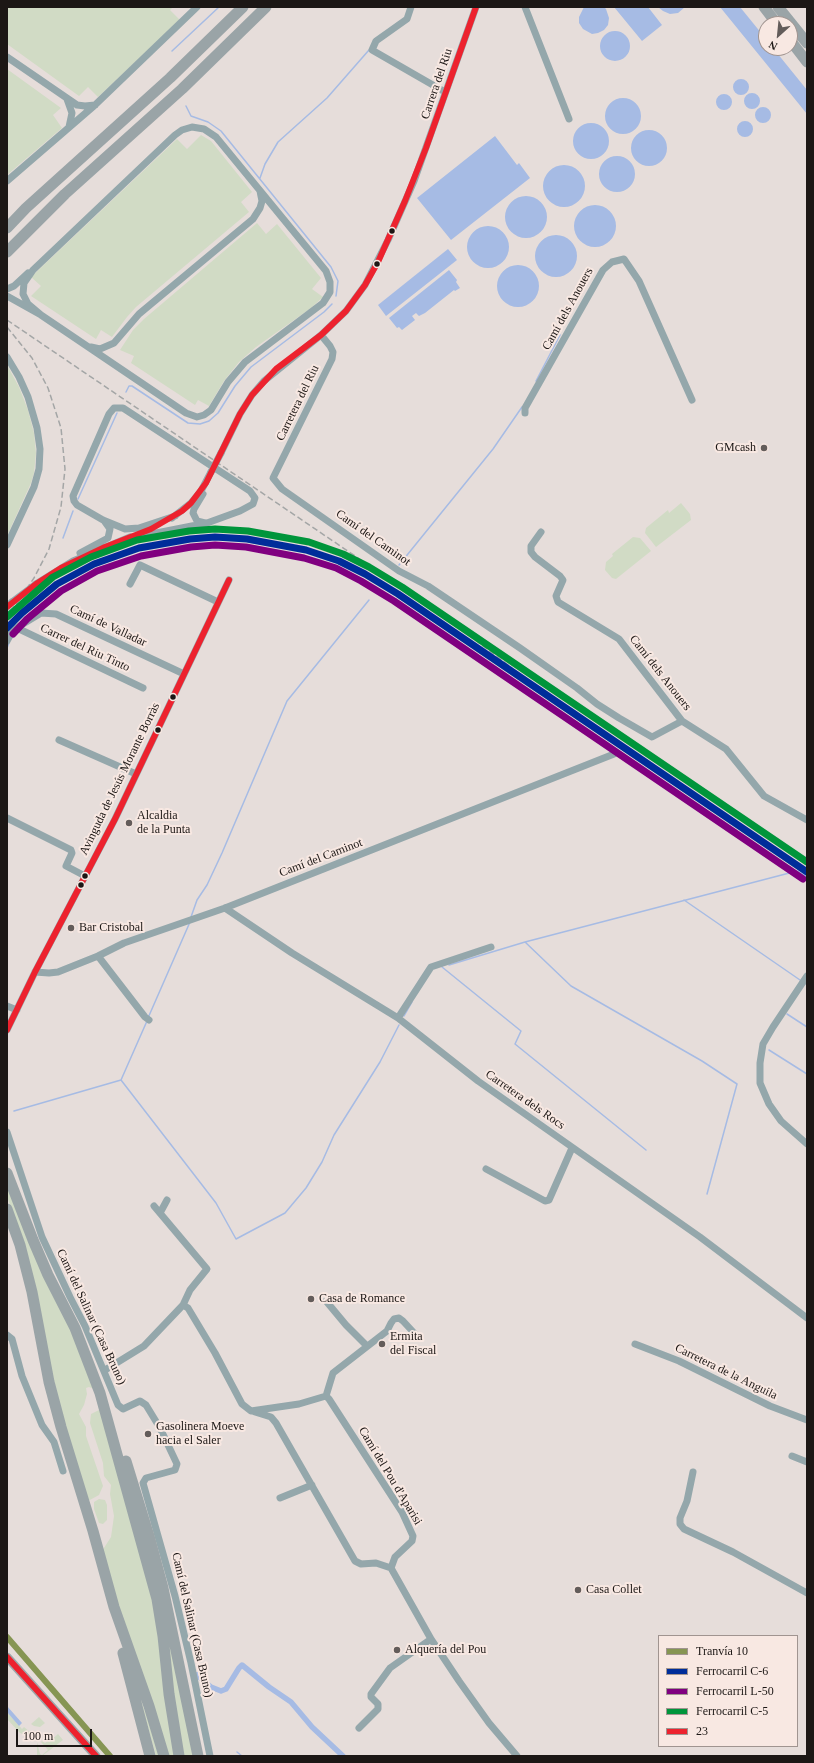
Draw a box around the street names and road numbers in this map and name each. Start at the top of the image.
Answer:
street label: Carrera del Riu [418,47,456,121]
street label: Camí dels Anouers [539,265,597,353]
street label: Carretera del Riu [273,363,323,443]
street label: Camí del Caminot [333,507,413,569]
street label: Camí de Valladar [67,602,149,650]
street label: Carrer del Riu Tinto [38,621,132,675]
street label: Camí dels Anouers [626,632,694,714]
street label: Avinguda de Jesús Morante Borràs [77,700,163,858]
street label: Camí del Caminot [277,836,365,880]
street label: Carretera dels Rocs [482,1067,568,1133]
street label: Camí del Salinar (Casa Bruno) [53,1247,129,1387]
street label: Carretera de la Anguila [672,1341,780,1403]
street label: Camí del Pou d'Aparisi [355,1424,425,1528]
street label: Camí del Salinar (Casa Bruno) [168,1551,216,1699]

